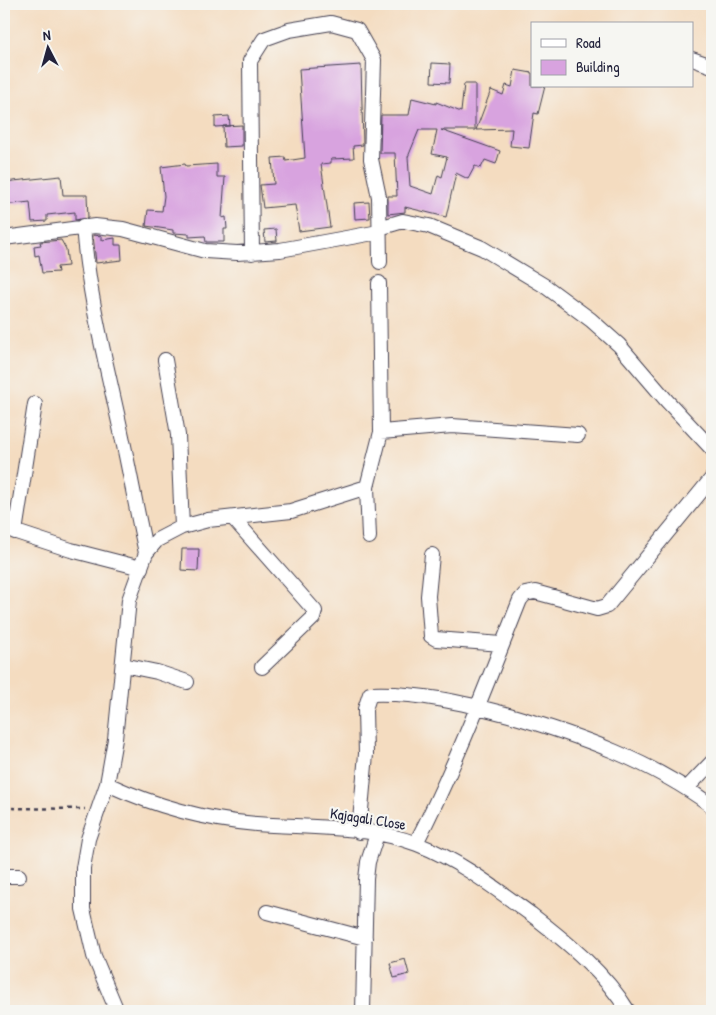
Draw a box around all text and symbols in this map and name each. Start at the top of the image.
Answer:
north arrow [22,22,72,72]
legend [531,22,694,88]
text: N [42,25,52,44]
text: Road [576,32,601,53]
text: Building [576,56,620,77]
street label: Kajagali Close [329,802,408,835]

